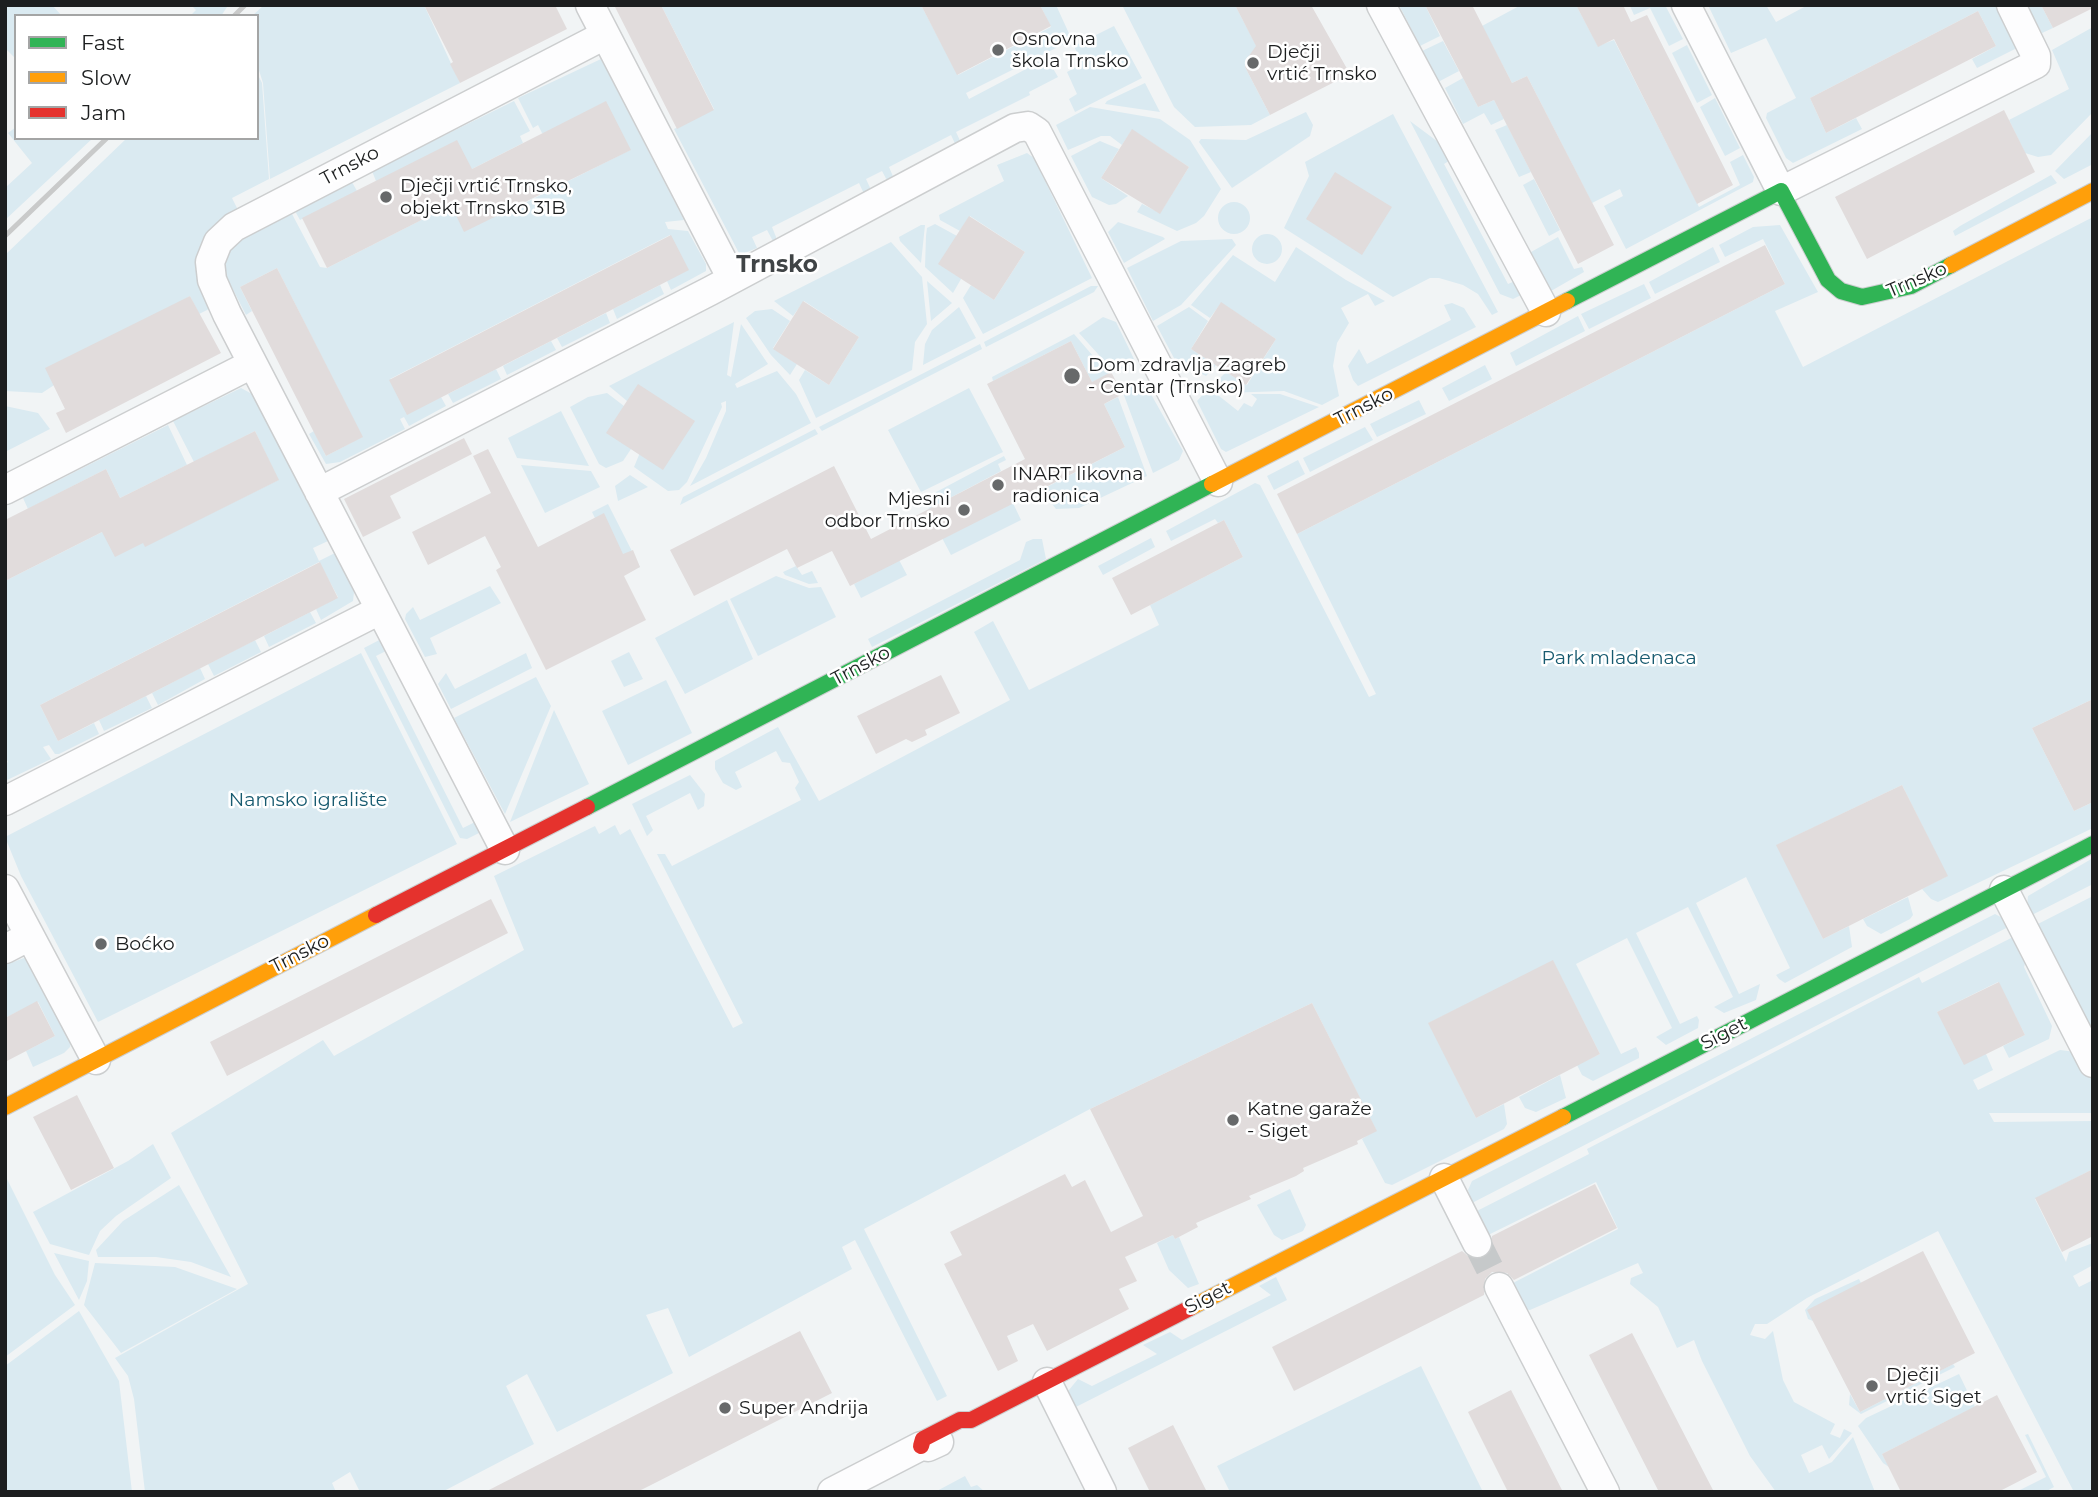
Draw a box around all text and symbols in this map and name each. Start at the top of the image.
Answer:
legend [14,14,259,140]
place label: Osnovna škola Trnsko [1012,28,1129,72]
text: Fast [81,30,125,55]
place label: Dječji vrtić Trnsko [1267,41,1377,85]
marker: Osnovna škola Trnsko [990,42,1006,58]
marker: Dječji vrtić Trnsko [1245,55,1261,71]
text: Slow [81,65,131,90]
text: Jam [81,100,126,125]
street label: Trnsko [317,141,383,191]
place label: Dječji vrtić Trnsko, objekt Trnsko 31B [400,175,572,219]
marker: Dječji vrtić Trnsko, objekt Trnsko 31B [378,189,394,205]
district label: Trnsko [736,251,818,279]
street label: Trnsko [1884,257,1950,303]
place label: Dom zdravlja Zagreb - Centar (Trnsko) [1088,354,1286,398]
marker: Dom zdravlja Zagreb - Centar (Trnsko) [1062,366,1082,386]
street label: Trnsko [1331,383,1397,431]
place label: INART likovna radionica [1012,463,1143,507]
marker: INART likovna radionica [990,477,1006,493]
place label: Mjesni odbor Trnsko [825,488,950,532]
marker: Mjesni odbor Trnsko [956,502,972,518]
street label: Trnsko [828,641,894,691]
park label: Park mladenaca [1541,647,1697,669]
park label: Namsko igralište [229,789,387,811]
street label: Trnsko [267,930,333,978]
place label: Boćko [115,933,175,955]
marker: Boćko [93,936,109,952]
street label: Siget [1697,1013,1751,1055]
place label: Katne garaže - Siget [1247,1098,1372,1142]
marker: Katne garaže - Siget [1225,1112,1241,1128]
street label: Siget [1181,1277,1235,1319]
place label: Dječji vrtić Siget [1886,1364,1982,1408]
marker: Dječji vrtić Siget [1864,1378,1880,1394]
place label: Super Andrija [739,1397,869,1419]
marker: Super Andrija [717,1400,733,1416]

